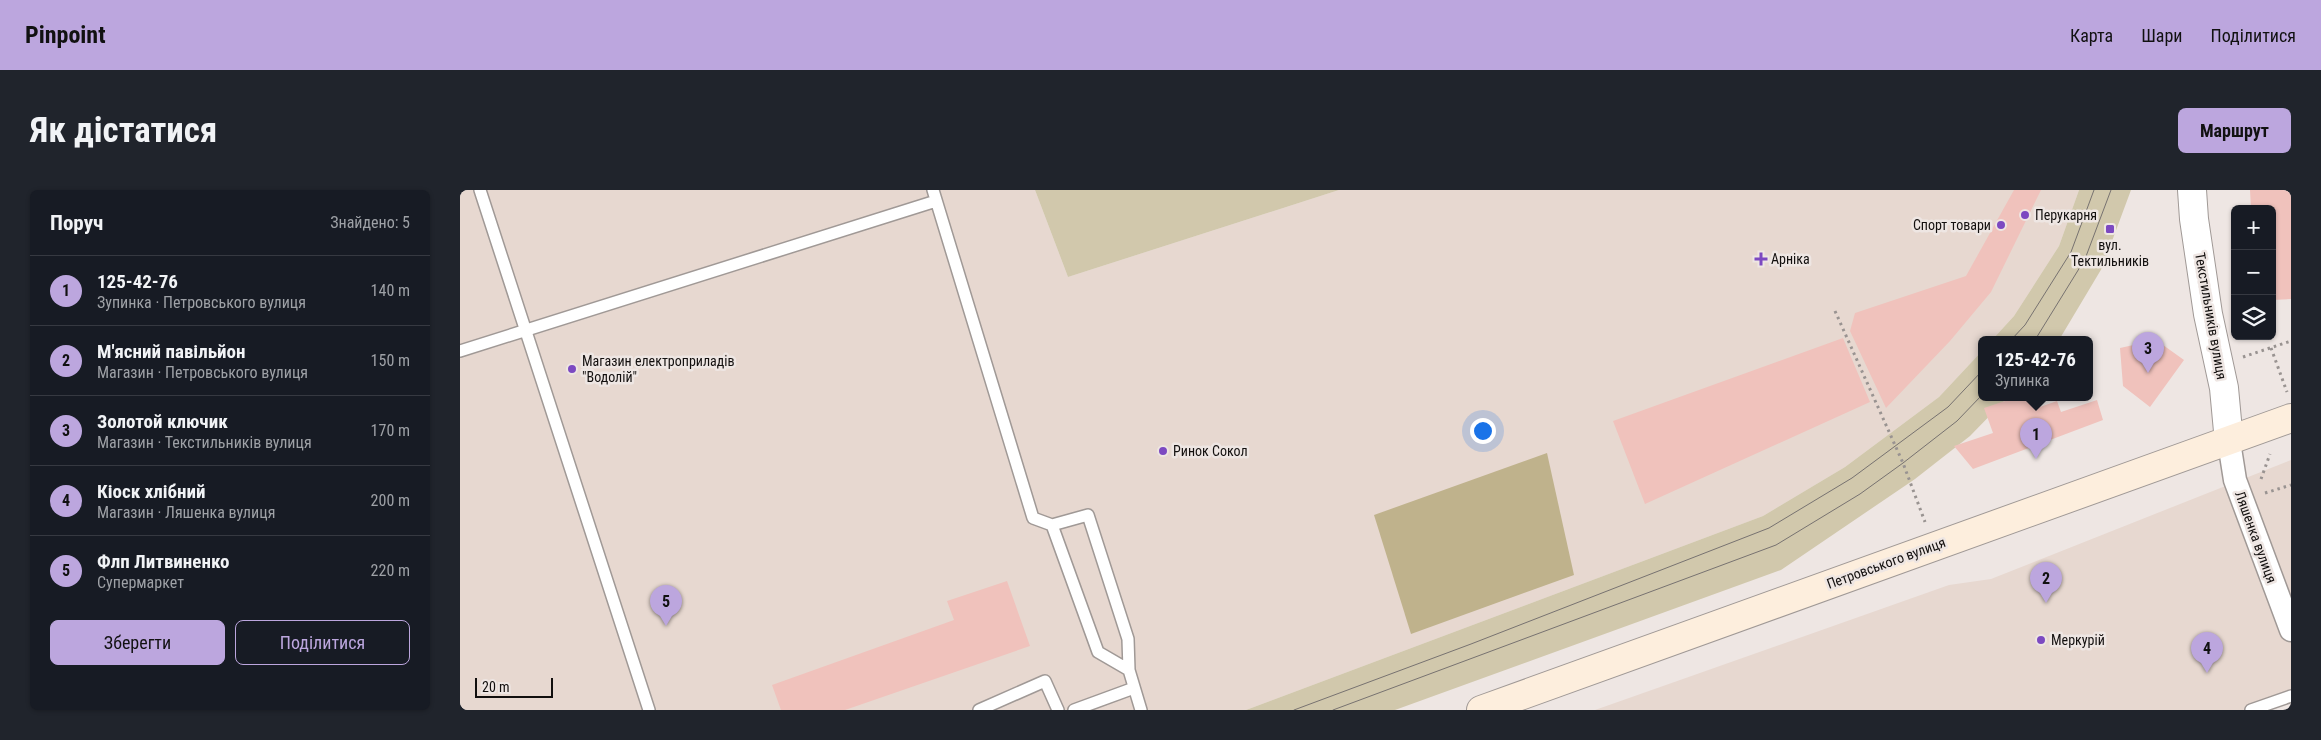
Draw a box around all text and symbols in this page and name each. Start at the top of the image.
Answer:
text: Pinpoint [25,21,106,49]
text: Карта [2070,25,2113,46]
text: Шари [2141,25,2182,46]
text: Поділитися [2210,25,2296,46]
button: Маршрут [2178,108,2291,153]
text: Як дістатися [30,110,217,151]
map controls [2231,205,2276,340]
button: + [2231,205,2276,250]
place label: Перукарня [2035,207,2097,223]
marker: Перукарня [2019,209,2031,221]
text: Поруч [50,211,103,235]
text: Знайдено: 5 [330,213,410,232]
place label: Спорт товари [1913,217,1991,233]
marker: Спорт товари [1995,219,2007,231]
marker: вул. Тектильників [2104,223,2116,235]
place label: вул. Тектильників [2071,237,2149,269]
button: − [2231,250,2276,295]
place label: Арніка [1771,251,1810,267]
street label: Текстильників вулиця [2192,251,2230,381]
marker: Арніка [1755,253,1767,265]
text: 125-42-76 [97,270,178,293]
text: 1 [62,281,70,300]
text: 140 m [371,281,410,300]
text: Зупинка · Петровського вулиця [97,293,306,312]
button: layers [2231,295,2276,340]
pin: 3 [2132,332,2164,373]
popup [1978,336,2093,401]
text: М'ясний павільйон [97,340,245,363]
text: 125-42-76 [1995,348,2076,371]
text: 2 [62,351,70,370]
text: 150 m [371,351,410,370]
place label: Магазин електроприладів "Водолій" [582,353,735,385]
text: Магазин · Петровського вулиця [97,363,308,382]
marker: Магазин електроприладів "Водолій" [566,363,578,375]
text: Зупинка [1995,371,2050,390]
text: Золотой ключик [97,410,228,433]
your location [1470,418,1496,444]
pin: 1 [2020,418,2052,459]
text: 3 [62,421,70,440]
text: 170 m [371,421,410,440]
text: Магазин · Текстильників вулиця [97,433,312,452]
place label: Ринок Сокол [1173,443,1248,459]
marker: Ринок Сокол [1157,445,1169,457]
text: Кіоск хлібний [97,480,205,503]
street label: Ляшенка вулиця [2232,489,2280,585]
text: 4 [62,491,70,510]
text: 200 m [371,491,410,510]
text: Магазин · Ляшенка вулиця [97,503,275,522]
street label: Петровського вулиця [1824,534,1948,592]
text: Флп Литвиненко [97,550,229,573]
text: 5 [62,561,70,580]
text: 220 m [371,561,410,580]
pin: 2 [2030,562,2062,603]
text: Супермаркет [97,573,184,592]
pin: 5 [650,585,682,626]
button: Зберегти [50,620,225,665]
button: Поділитися [235,620,410,665]
place label: Меркурій [2051,632,2105,648]
pin: 4 [2191,632,2223,673]
marker: Меркурій [2035,634,2047,646]
scale bar [475,675,552,698]
text: 20 m [482,679,510,695]

